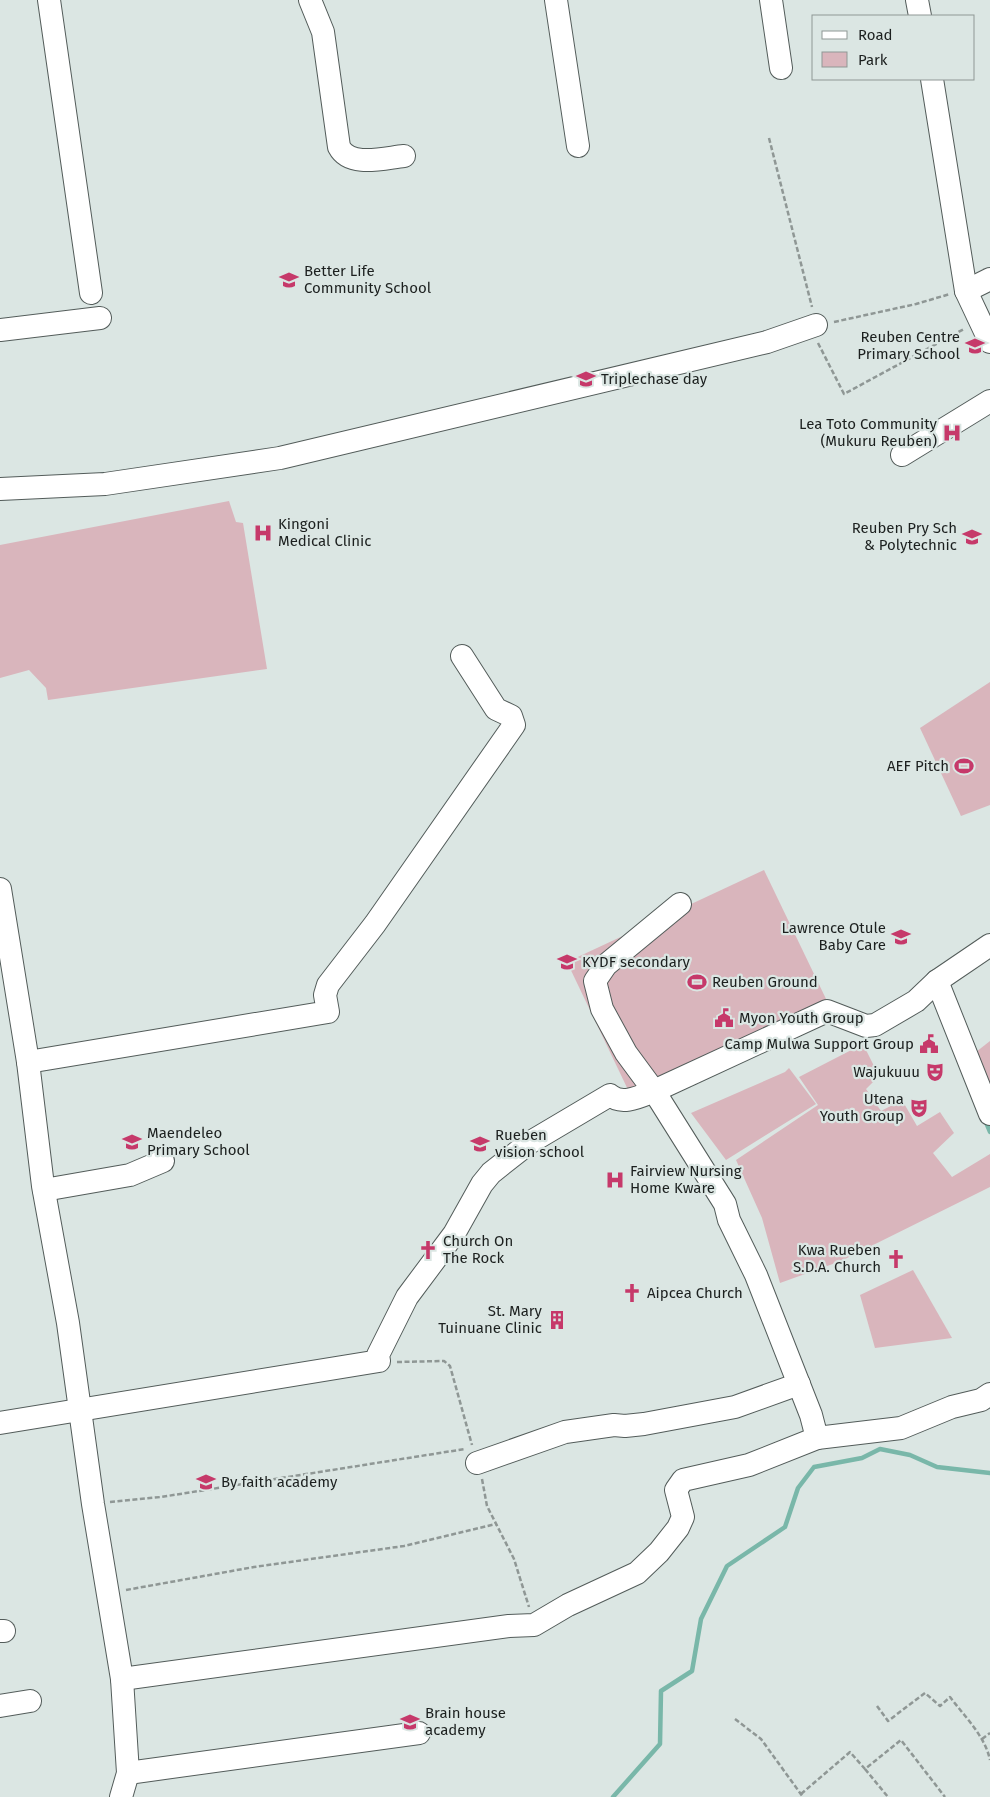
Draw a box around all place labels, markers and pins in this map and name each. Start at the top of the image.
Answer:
place label: Better Life Community School [304,262,432,297]
school or university icon: Better Life Community School [278,269,300,291]
place label: Reuben Centre Primary School [857,328,961,363]
school or university icon: Reuben Centre Primary School [964,335,986,357]
school or university icon: Triplechase day [575,368,597,390]
place label: Triplechase day [601,370,708,388]
place label: Lea Toto Community (Mukuru Reuben) [799,415,938,450]
hospital icon: Lea Toto Community (Mukuru Reuben) [941,422,963,444]
place label: Kingoni Medical Clinic [278,515,372,550]
place label: Reuben Pry Sch & Polytechnic [852,519,957,554]
hospital icon: Kingoni Medical Clinic [252,522,274,544]
school or university icon: Reuben Pry Sch & Polytechnic [961,526,983,548]
sports icon: AEF Pitch [953,755,975,777]
place label: AEF Pitch [887,757,949,775]
place label: Lawrence Otule Baby Care [781,919,886,954]
school or university icon: Lawrence Otule Baby Care [890,926,912,948]
school or university icon: KYDF secondary [556,951,578,973]
place label: KYDF secondary [582,953,691,971]
sports icon: Reuben Ground [686,971,708,993]
place label: Reuben Ground [712,973,818,991]
public building icon: Myon Youth Group [713,1007,735,1029]
place label: Myon Youth Group [739,1009,864,1027]
public building icon: Camp Mulwa Support Group [918,1033,940,1055]
place label: Camp Mulwa Support Group [724,1035,914,1053]
theatre icon: Wajukuuu [924,1061,946,1083]
place label: Wajukuuu [853,1063,920,1081]
place label: Utena Youth Group [820,1090,904,1125]
theatre icon: Utena Youth Group [908,1097,930,1119]
place label: Maendeleo Primary School [147,1124,250,1159]
place label: Rueben vision school [495,1126,585,1161]
school or university icon: Maendeleo Primary School [121,1131,143,1153]
school or university icon: Rueben vision school [469,1133,491,1155]
place label: Fairview Nursing Home Kware [630,1162,742,1197]
hospital icon: Fairview Nursing Home Kware [604,1169,626,1191]
place label: Church On The Rock [443,1232,513,1267]
church icon: Church On The Rock [417,1239,439,1261]
place label: Kwa Rueben S.D.A. Church [793,1241,881,1276]
church icon: Kwa Rueben S.D.A. Church [885,1248,907,1270]
church icon: Aipcea Church [621,1282,643,1304]
place label: Aipcea Church [647,1284,743,1302]
place label: St. Mary Tuinuane Clinic [438,1302,543,1337]
building icon: St. Mary Tuinuane Clinic [546,1309,568,1331]
school or university icon: By faith academy [195,1471,217,1493]
place label: By faith academy [221,1473,338,1491]
place label: Brain house academy [425,1704,506,1739]
school or university icon: Brain house academy [399,1711,421,1733]

